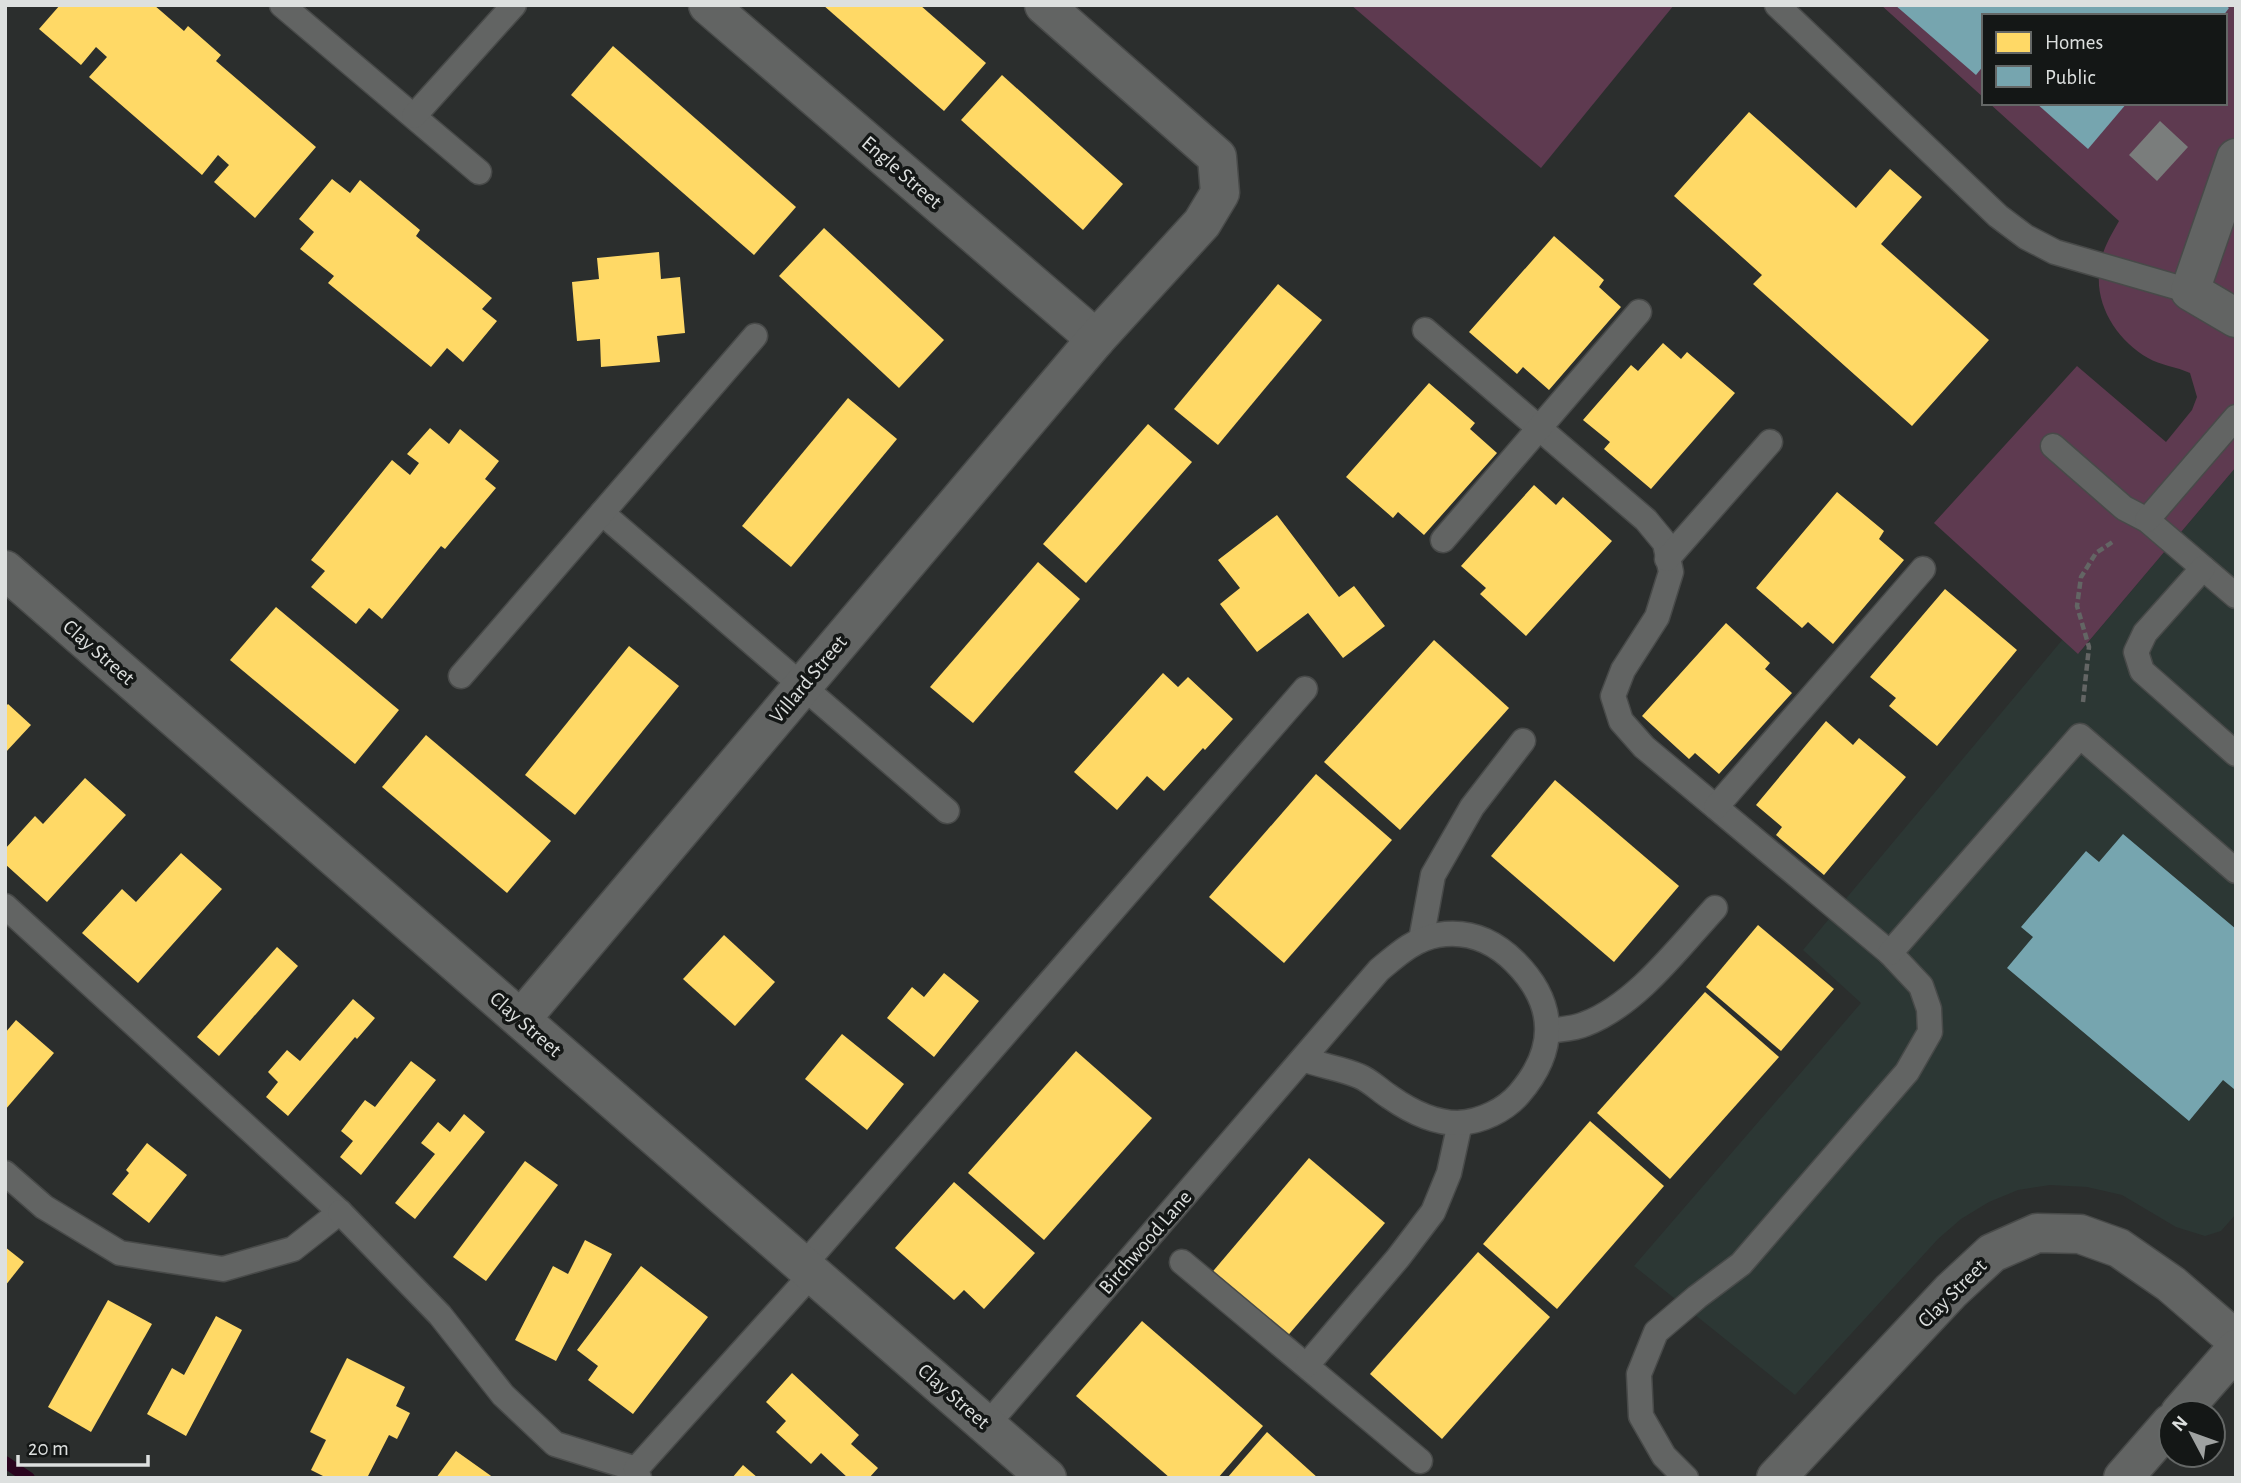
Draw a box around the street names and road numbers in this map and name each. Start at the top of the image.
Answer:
street label: Engle Street [858,132,946,213]
street label: Clay Street [59,616,139,689]
street label: Villard Street [766,631,851,727]
street label: Clay Street [486,988,566,1061]
street label: Birchwood Lane [1095,1187,1196,1298]
street label: Clay Street [1914,1255,1991,1332]
street label: Clay Street [914,1360,994,1433]

